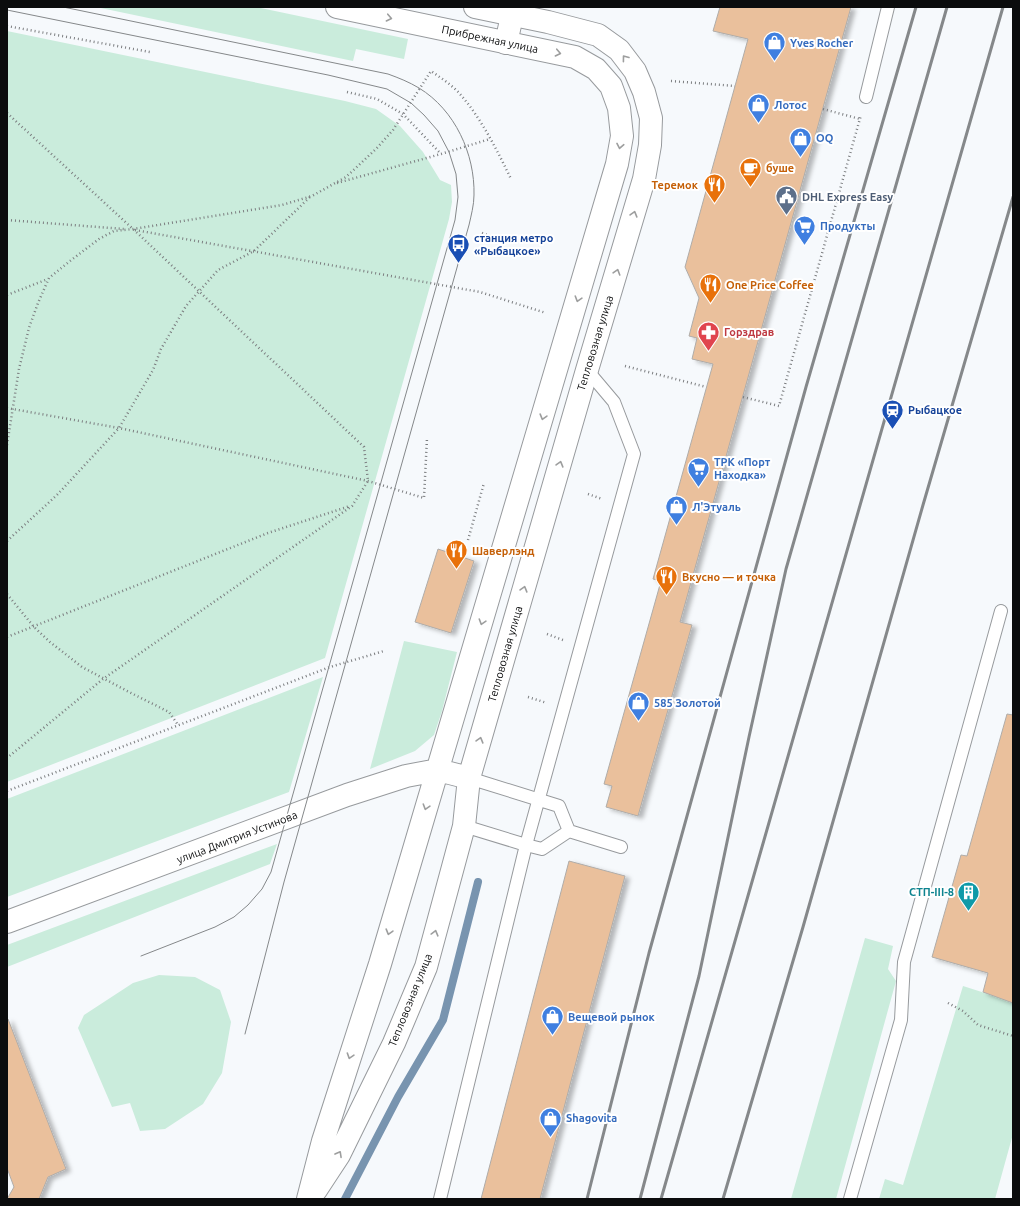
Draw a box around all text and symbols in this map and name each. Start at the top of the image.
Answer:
one-way arrow [386,13,392,22]
street label: Прибрежная улица [441,23,539,55]
shop icon: Yves Rocher [762,30,788,63]
place label: Yves Rocher [790,37,854,49]
one-way arrow [554,49,561,57]
one-way arrow [623,56,630,63]
shop icon: Лотос [745,92,771,125]
place label: Лотос [774,99,807,111]
shop icon: OQ [788,125,814,158]
place label: OQ [816,132,834,144]
one-way arrow [617,143,625,149]
cafe icon: буше [738,155,764,188]
place label: буше [766,162,794,174]
restaurant icon: Теремок [701,172,727,205]
place label: Теремок [651,179,699,191]
public building icon: DHL Express Easy [774,184,800,217]
place label: DHL Express Easy [802,191,893,203]
one-way arrow [629,211,638,218]
supermarket icon: Продукты [791,213,817,246]
place label: Продукты [820,220,875,232]
bus stop icon: станция метро «Рыбацкое» [445,231,471,264]
place label: станция метро «Рыбацкое» [474,232,554,257]
one-way arrow [612,269,621,276]
restaurant icon: One Price Coffee [698,272,724,305]
place label: One Price Coffee [726,279,814,291]
street label: Тепловозная улица [575,294,615,392]
one-way arrow [574,295,583,302]
pharmacy icon: Горздрав [695,319,721,352]
place label: Горздрав [724,326,774,338]
station icon: Рыбацкое [879,397,905,430]
place label: Рыбацкое [908,404,962,416]
one-way arrow [539,413,548,420]
supermarket icon: ТРК «Порт Находка» [685,455,711,488]
place label: ТРК «Порт Находка» [714,456,771,481]
one-way arrow [555,460,564,467]
shop icon: Л'Этуаль [664,494,690,527]
place label: Л'Этуаль [692,501,741,513]
restaurant icon: Шаверлэнд [443,538,469,571]
place label: Шаверлэнд [472,545,535,557]
restaurant icon: Вкусно — и точка [654,564,680,597]
place label: Вкусно — и точка [682,571,776,583]
one-way arrow [519,585,528,592]
street label: Тепловозная улица [486,605,524,703]
one-way arrow [478,618,487,625]
shop icon: 585 Золотой [626,690,652,723]
place label: 585 Золотой [654,697,721,709]
one-way arrow [475,737,484,744]
one-way arrow [422,803,431,810]
street label: улица Дмитрия Устинова [175,808,299,866]
building icon: СТП-III-8 [956,879,982,912]
place label: СТП-III-8 [909,886,954,898]
one-way arrow [385,928,394,935]
one-way arrow [430,930,439,937]
street label: Тепловозная улица [386,952,434,1048]
shop icon: Вещевой рынок [540,1004,566,1037]
place label: Вещевой рынок [568,1011,656,1023]
one-way arrow [346,1052,355,1059]
shop icon: Shagovita [538,1105,564,1138]
place label: Shagovita [566,1112,617,1124]
one-way arrow [334,1151,341,1158]

